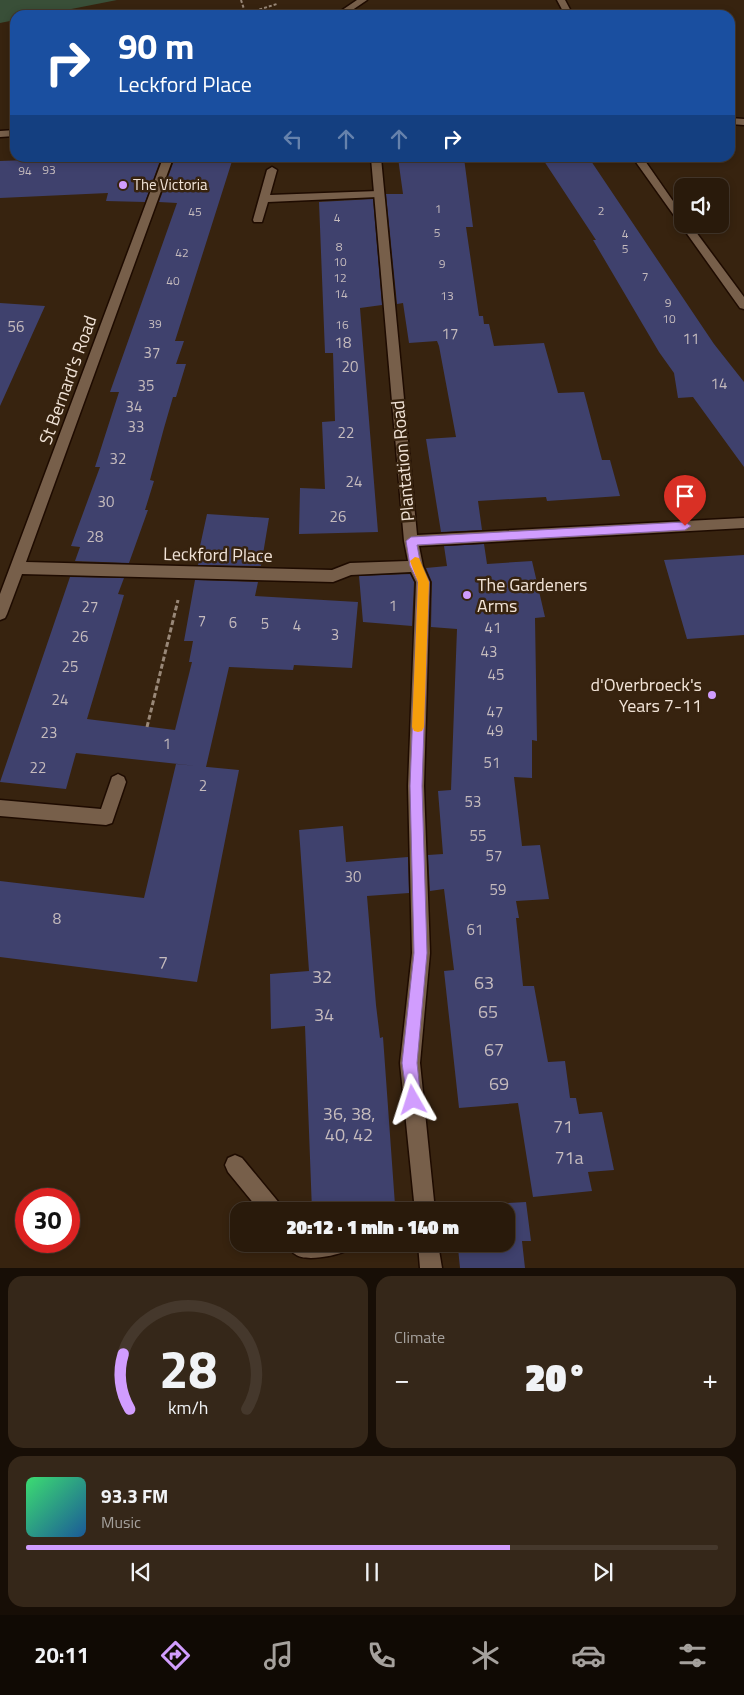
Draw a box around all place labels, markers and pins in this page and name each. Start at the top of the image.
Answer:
place label: The Victoria [133,173,208,196]
marker: The Victoria [117,179,129,191]
pin [664,475,706,526]
place label: The Gardeners Arms [477,571,587,619]
marker: The Gardeners Arms [461,589,473,601]
place label: d'Overbroeck's Years 7-11 [590,671,702,719]
marker: d'Overbroeck's Years 7-11 [706,689,718,701]

